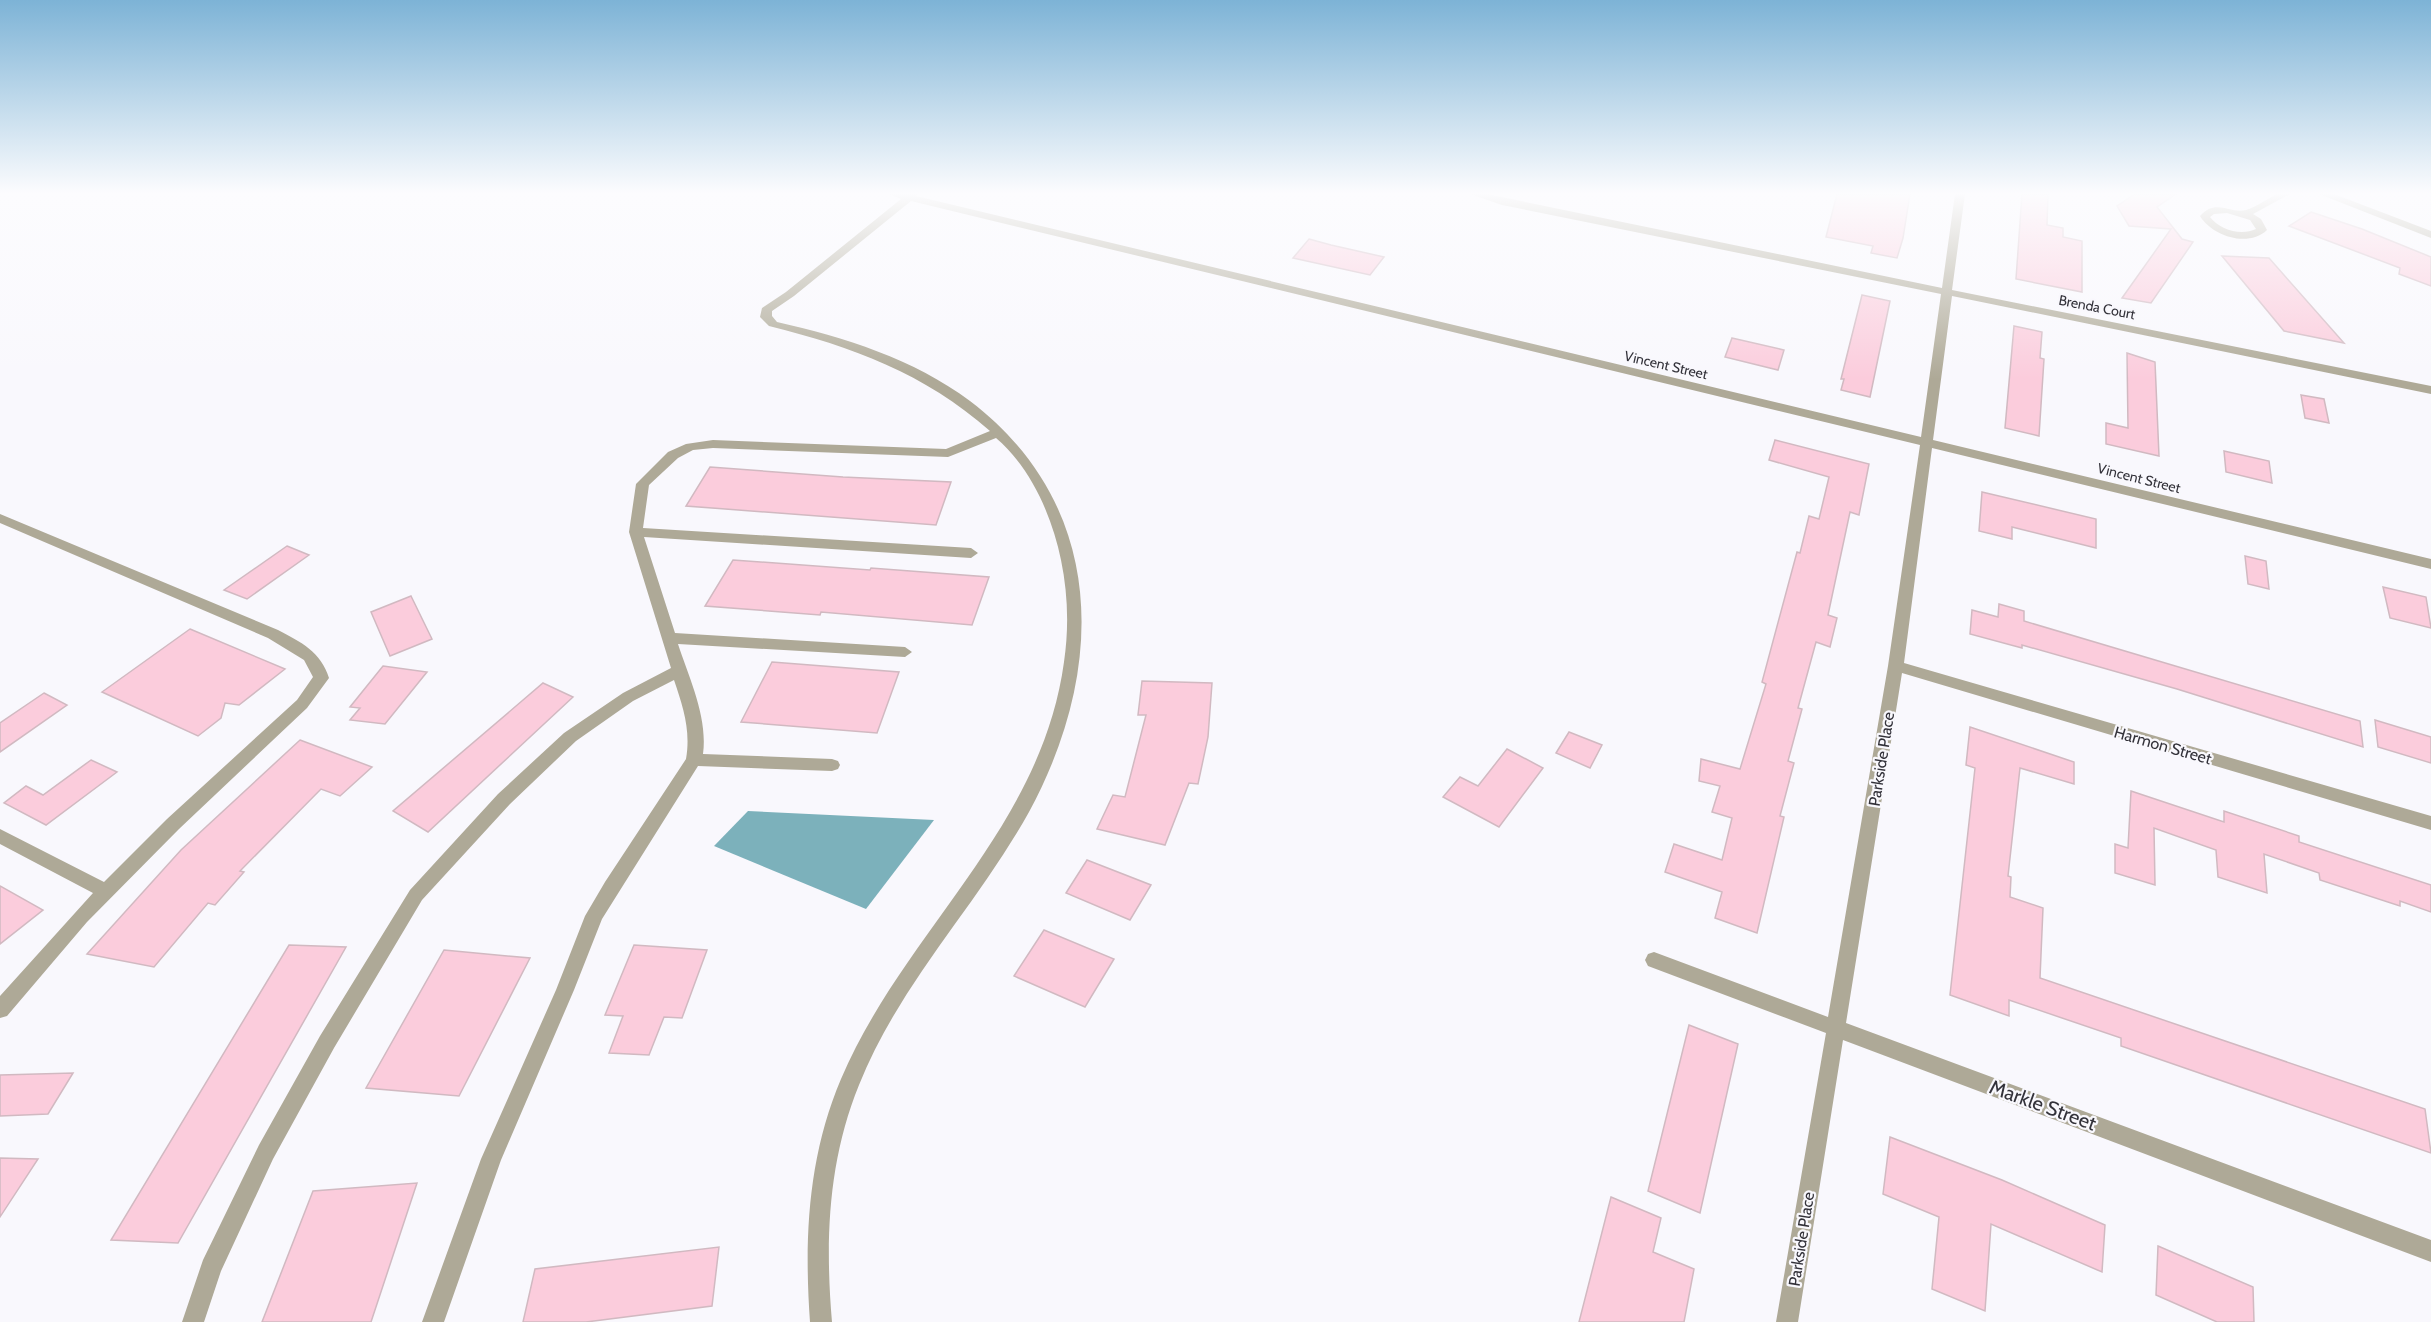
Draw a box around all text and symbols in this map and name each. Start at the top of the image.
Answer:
street label: Brenda Court [2057,291,2137,323]
street label: Vincent Street [1623,347,1710,383]
street label: Vincent Street [2096,459,2183,497]
street label: Parkside Place [1865,710,1898,808]
street label: Harmon Street [2112,723,2214,769]
street label: Markle Street [1986,1075,2100,1135]
street label: Parkside Place [1785,1190,1818,1288]

